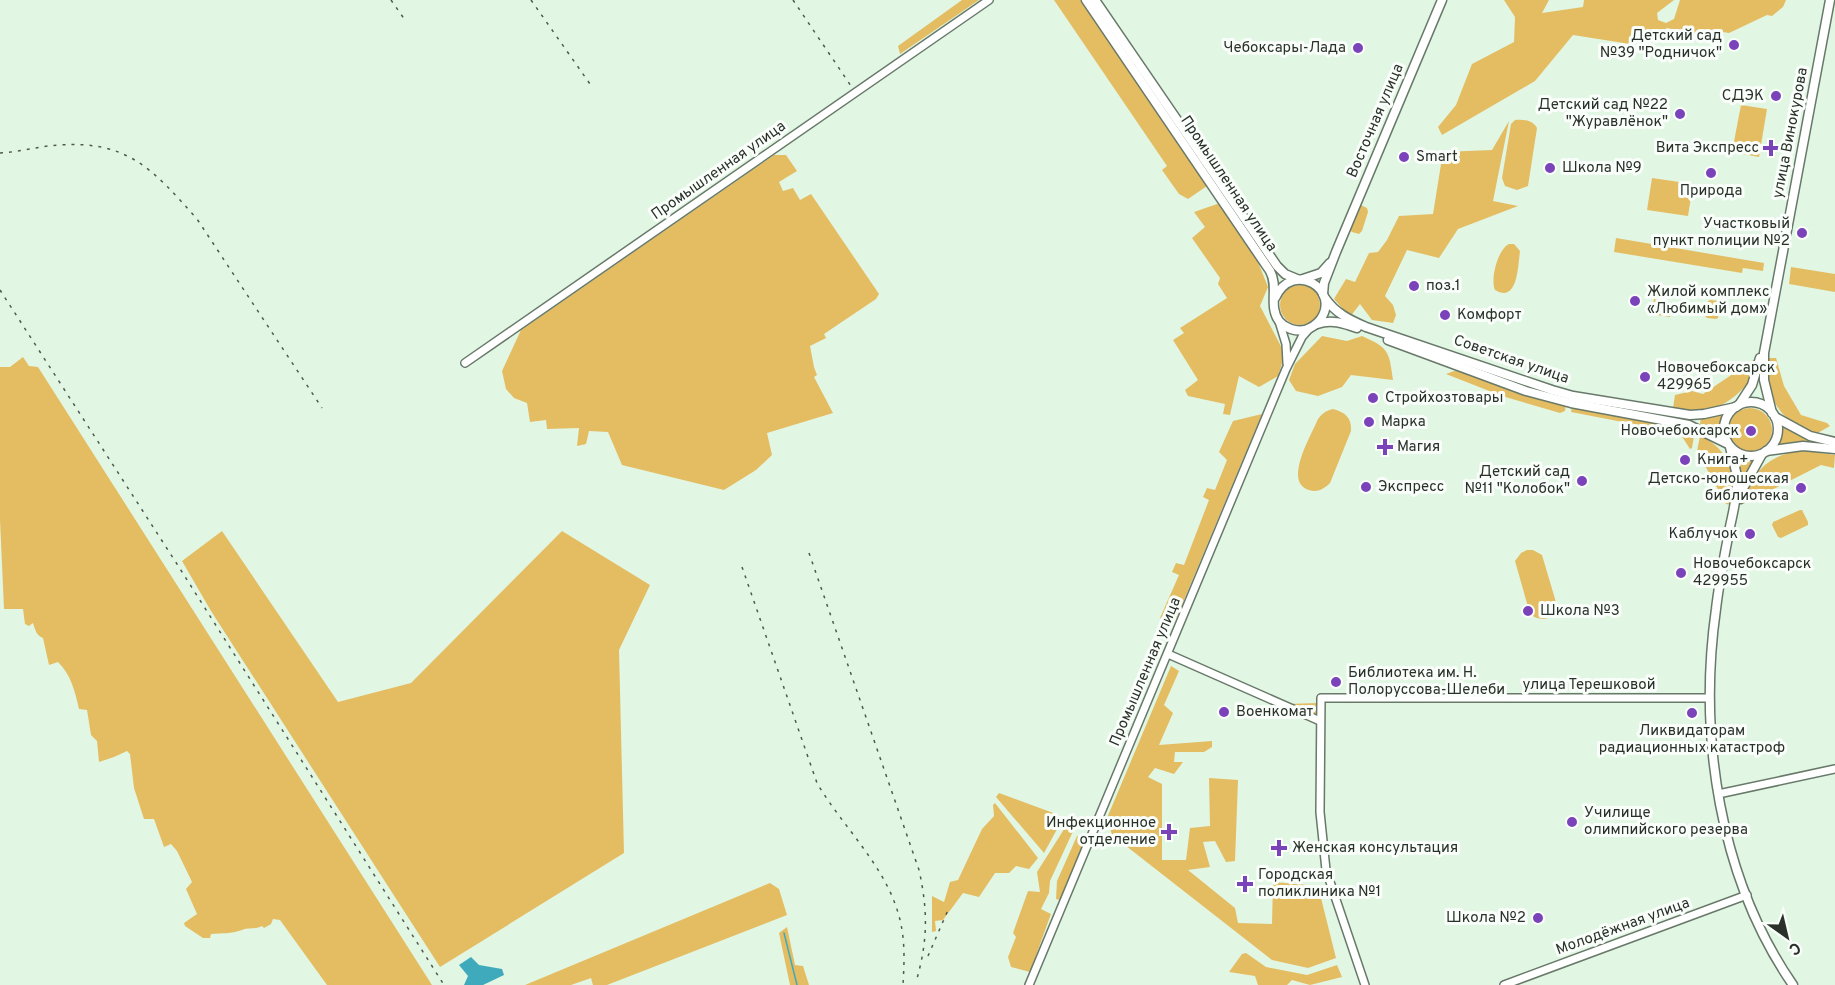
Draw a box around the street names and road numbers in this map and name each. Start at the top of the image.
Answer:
street label: Восточная улица [1343,61,1409,181]
street label: улица Винокурова [1769,66,1813,200]
street label: Промышленная улица [1175,112,1281,256]
street label: Промышленная улица [648,117,790,225]
street label: Советская улица [1451,331,1571,389]
street label: Промышленная улица [1106,595,1186,749]
street label: улица Терешковой [1522,676,1656,695]
street label: Молодёжная улица [1554,894,1692,960]

